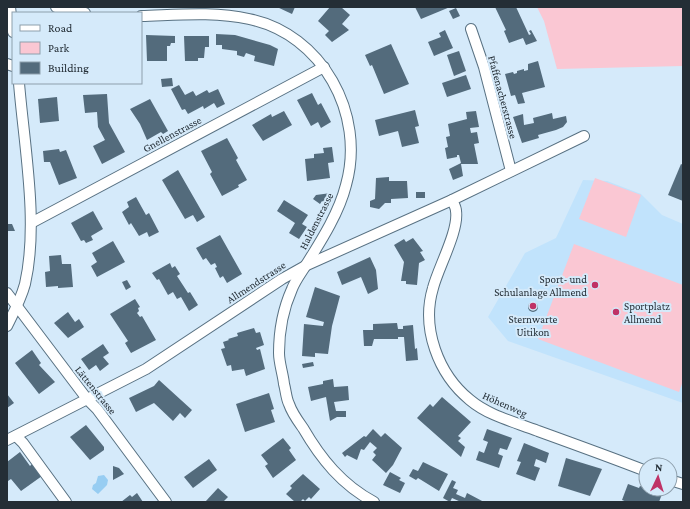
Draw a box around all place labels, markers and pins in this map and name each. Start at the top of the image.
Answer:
place label: Sport- und Schulanlage Allmend [494,273,587,299]
marker: Sport- und Schulanlage Allmend [590,280,600,290]
place label: Sportplatz Allmend [624,300,670,325]
marker: Sternwarte Uitikon [528,301,538,311]
marker: Sportplatz Allmend [611,307,621,317]
place label: Sternwarte Uitikon [509,313,558,338]

